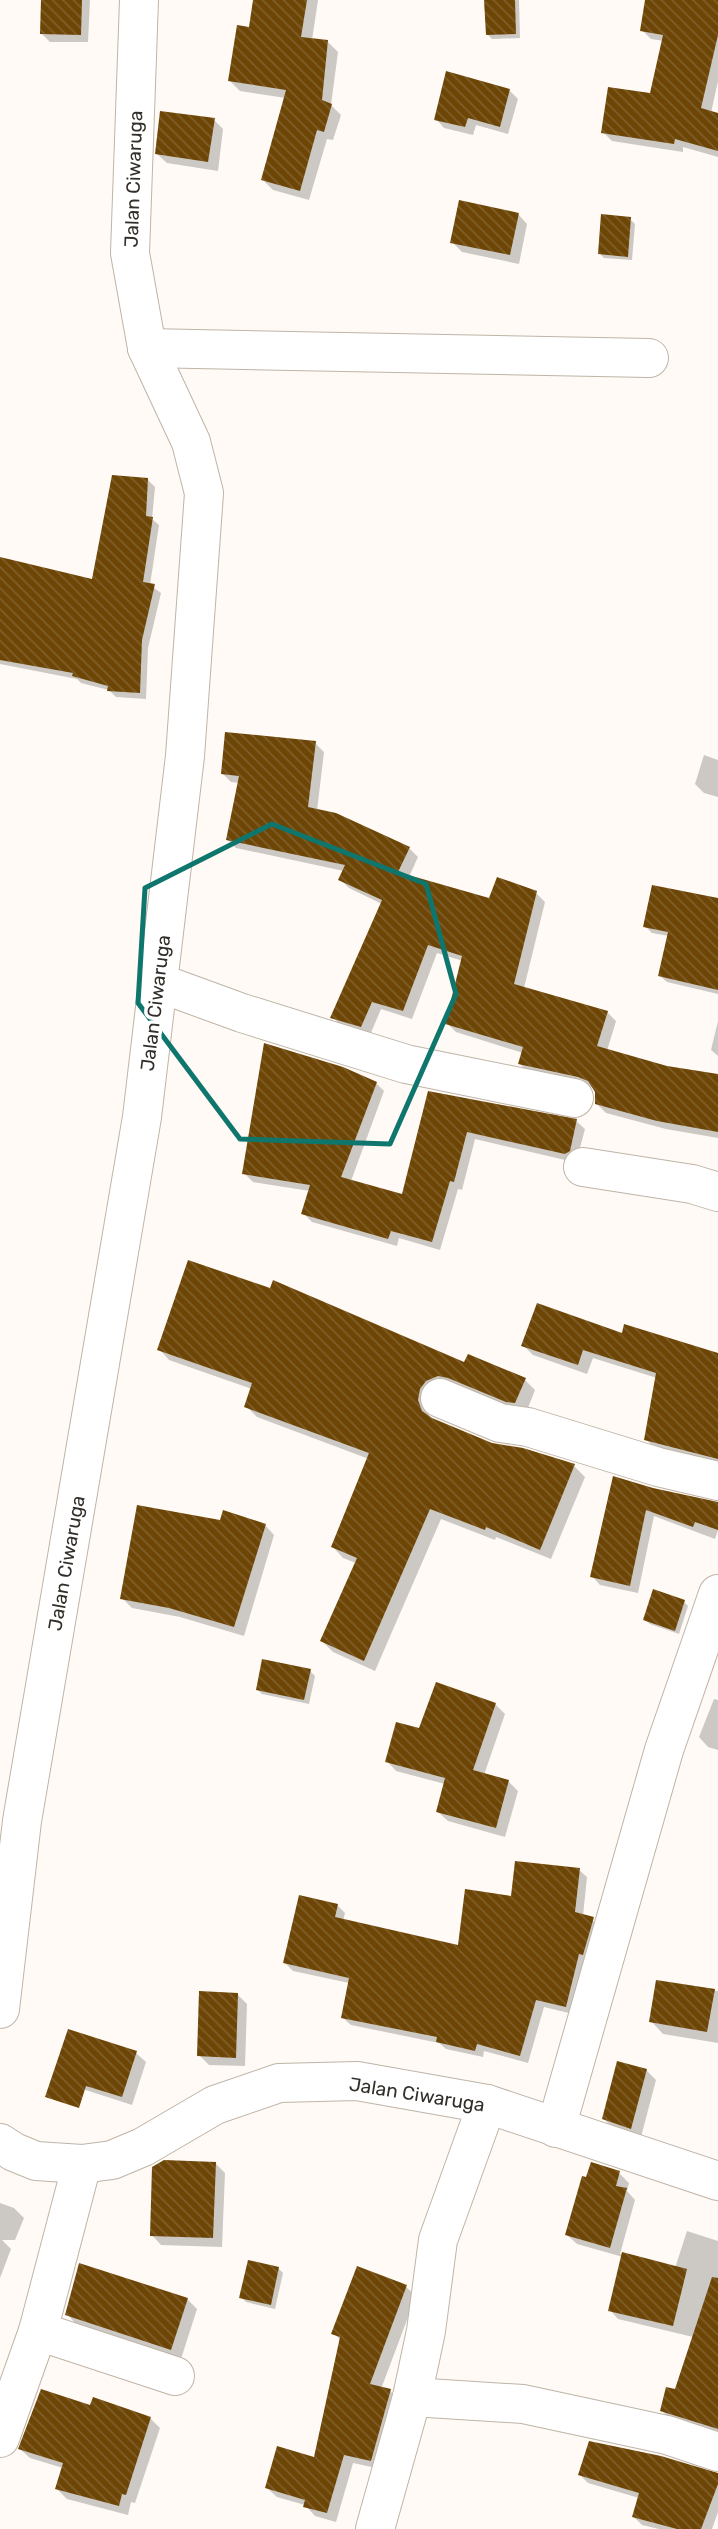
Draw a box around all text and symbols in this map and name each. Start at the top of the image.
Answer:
street label: Jalan Ciwaruga [120,110,147,248]
street label: Jalan Ciwaruga [136,934,175,1072]
street label: Jalan Ciwaruga [43,1494,90,1633]
street label: Jalan Ciwaruga [348,2072,486,2117]

